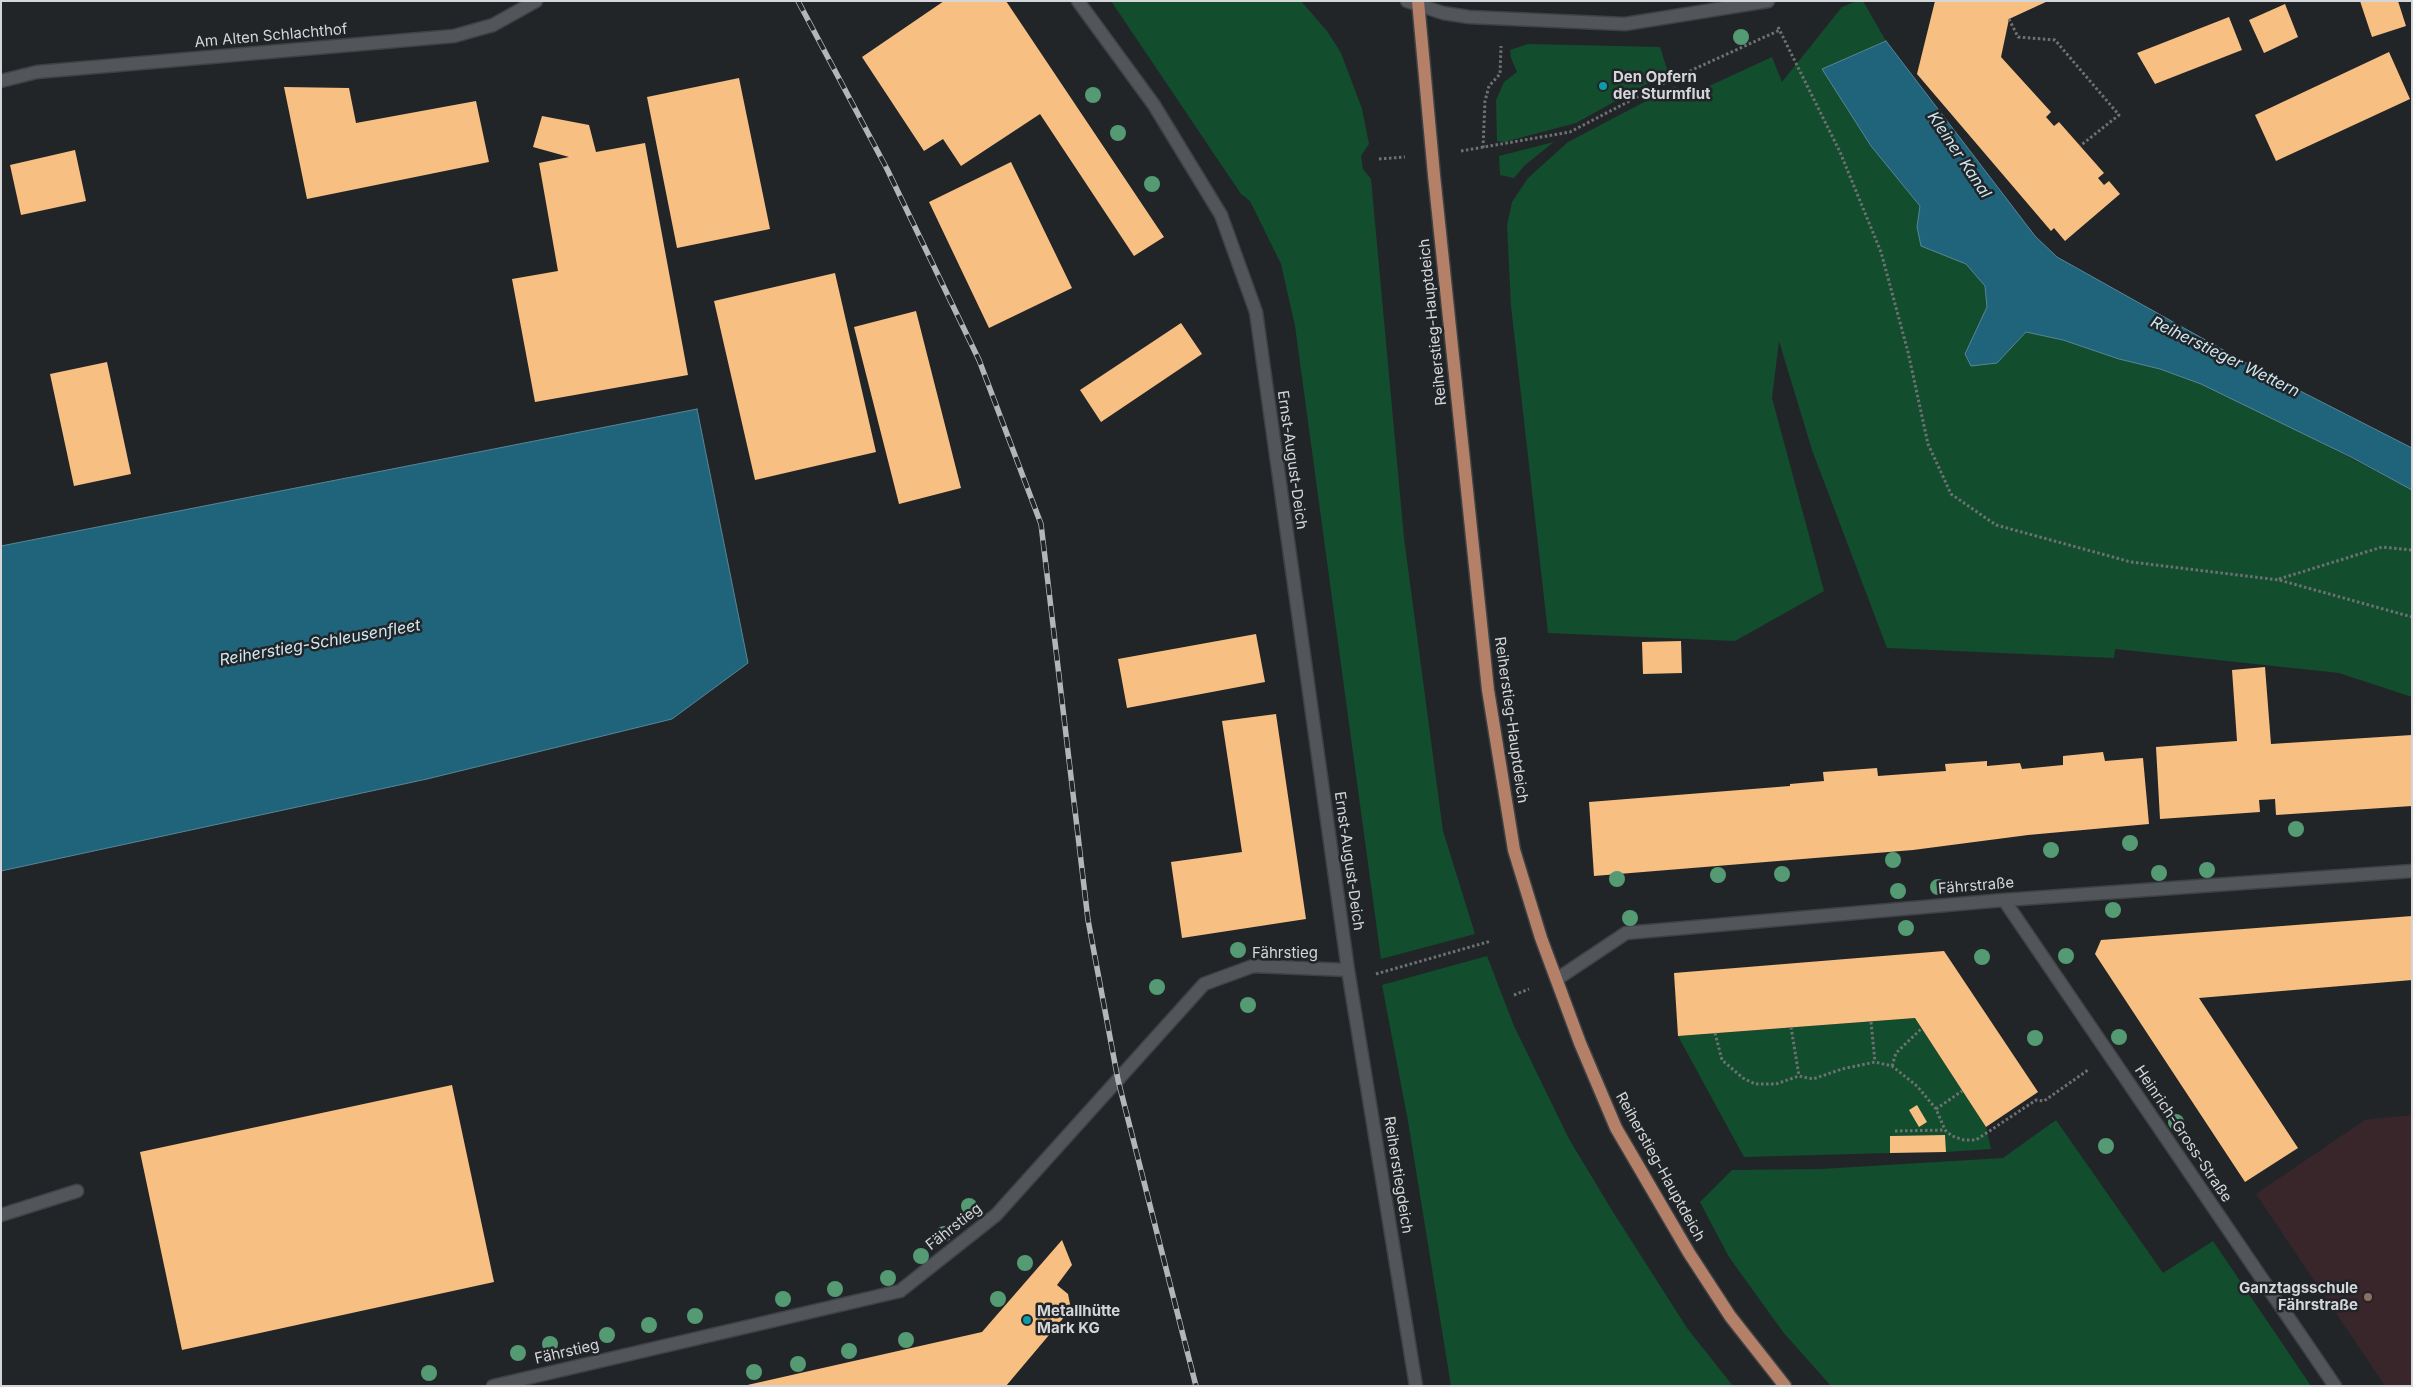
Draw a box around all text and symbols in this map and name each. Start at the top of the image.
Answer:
street label: Am Alten Schlachthof [194,20,348,52]
place label: Den Opfern der Sturmflut [1613,68,1710,103]
marker: Den Opfern der Sturmflut [1597,80,1609,92]
water label: Kleiner Kanal [1923,108,1995,202]
street label: Reiherstieg-Hauptdeich [1415,238,1451,406]
water label: Reiherstieger Wettern [2147,313,2303,401]
street label: Ernst-August-Deich [1273,389,1311,531]
water label: Reiherstieg-Schleusenfleet [218,616,422,670]
street label: Reiherstieg-Hauptdeich [1490,636,1532,804]
street label: Ernst-August-Deich [1330,790,1368,932]
street label: Fährstraße [1937,874,2015,898]
street label: Fährstieg [1252,944,1318,962]
street label: Heinrich-Gross-Straße [2130,1062,2236,1206]
street label: Reiherstieg-Hauptdeich [1611,1089,1709,1245]
street label: Reiherstiegdeich [1380,1115,1416,1235]
street label: Fährstieg [923,1200,985,1254]
place label: Ganztagsschule Fährstraße [2239,1279,2358,1314]
marker: Ganztagsschule Fährstraße [2362,1291,2374,1303]
place label: Metallhütte Mark KG [1037,1302,1120,1337]
marker: Metallhütte Mark KG [1021,1314,1033,1326]
street label: Fährstieg [533,1336,601,1368]

